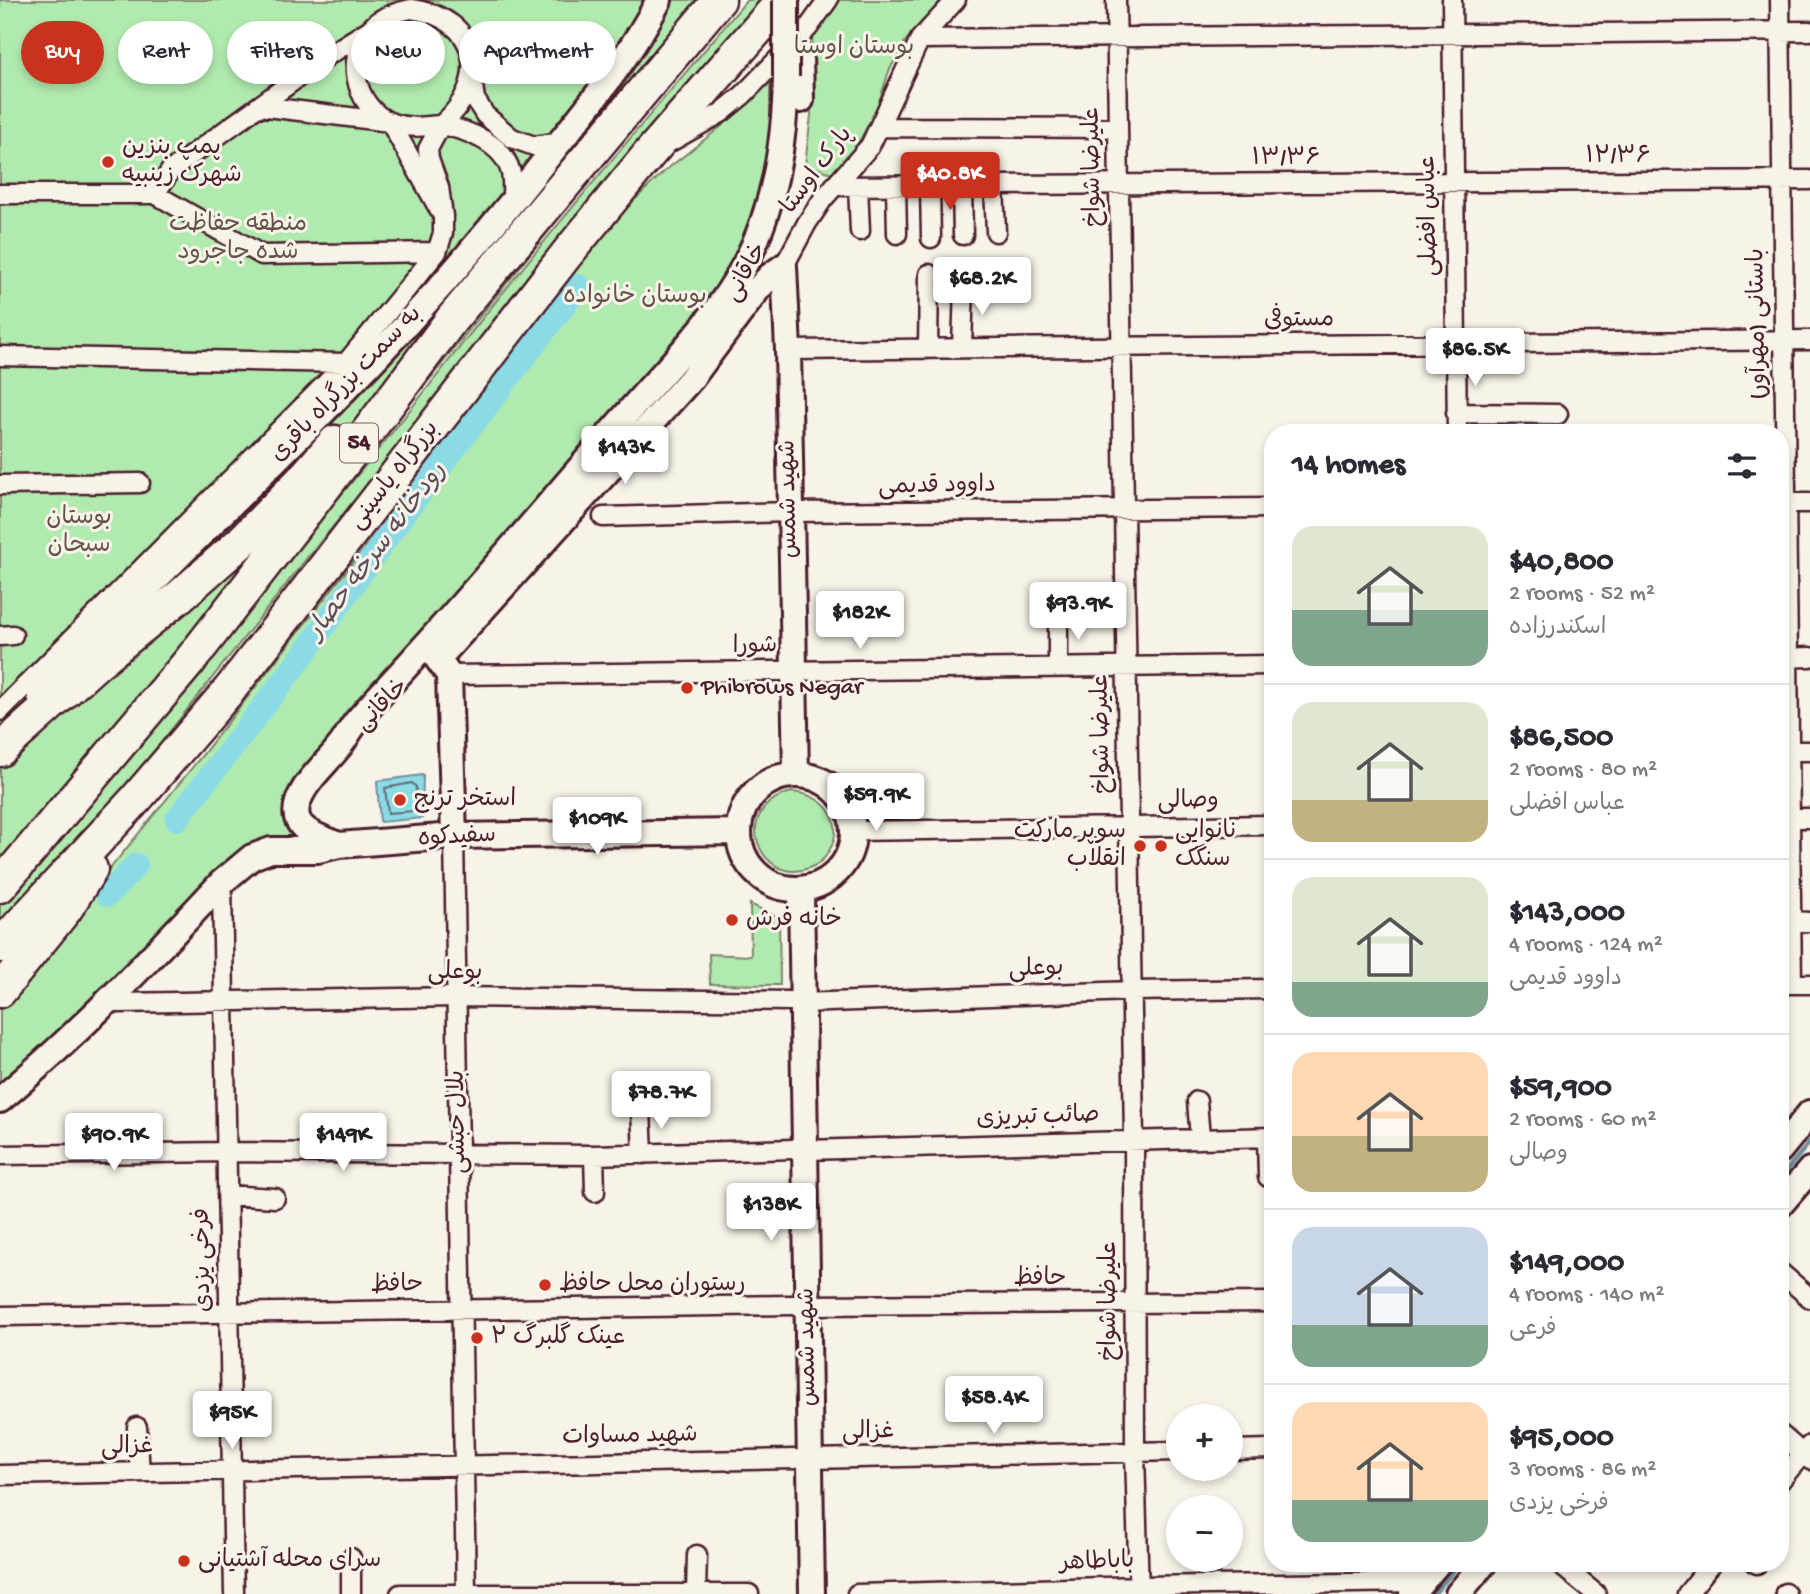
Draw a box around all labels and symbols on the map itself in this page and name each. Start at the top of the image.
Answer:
park label: بوستان اوستا [794,34,914,63]
street label: علیرضا شواخ [1078,107,1110,227]
street label: پارک اوستا [776,122,860,220]
place label: پمپ بنزین شهرک زینبیه [122,134,242,191]
street label: ۱۲/۳۶ [1586,143,1650,172]
street label: ۱۳/۳۶ [1252,145,1320,174]
pin: $40.8K [893,152,1007,212]
marker: پمپ بنزین شهرک زینبیه [100,154,116,170]
street label: عباس افضلی [1414,155,1446,277]
park label: منطقه حفاظت شده جاجرود [169,211,307,268]
street label: خاقانی [719,238,775,308]
street label: باستانی (مهرآور) [1741,248,1775,400]
pin: $68.2K [925,258,1039,317]
park label: بوستان خانواده [563,283,707,312]
street label: به سمت بزرگراه باقری [263,299,429,469]
street label: مستوفی [1263,302,1334,336]
pin: $86.5K [1418,328,1532,388]
street label: بزرگراه یاسینی [341,414,447,536]
road number: 54 [340,424,378,462]
pin: $143K [576,426,674,486]
street label: شهید شمس [774,439,806,559]
water label: رودخانه سرخه حصار [299,457,455,649]
street label: داوود قدیمی [878,471,996,503]
park label: بوستان سبحان [46,504,112,561]
pin: $93.9K [1021,582,1135,642]
pin: $182K [811,592,909,651]
street label: شورا [733,632,777,662]
street label: خاقانی [350,673,416,739]
place label: Phibrows Negar [700,674,865,703]
street label: علیرضا شواخ [1087,674,1119,794]
marker: Phibrows Negar [679,680,695,696]
pin: $59.9K [819,774,933,833]
place label: استخر ترنج [414,786,516,815]
street label: وصالی [1157,787,1219,817]
marker: استخر ترنج [392,792,408,808]
pin: $109K [548,798,646,857]
place label: سوپر مارکت انقلاب [1014,818,1126,875]
place label: نانوایی سنگک [1175,818,1237,875]
street label: سفیدکوه [417,821,497,855]
marker: سوپر مارکت انقلاب [1132,838,1148,854]
marker: نانوایی سنگک [1153,838,1169,854]
place label: خانه فرش [746,906,842,935]
marker: خانه فرش [724,912,740,928]
street label: بوعلی [1008,955,1064,985]
street label: بوعلی [428,959,482,988]
street label: بلال حبشی [444,1070,474,1174]
pin: $78.7K [604,1072,718,1131]
street label: صائب تبریزی [976,1101,1100,1135]
pin: $90.9K [57,1114,171,1173]
pin: $149K [294,1114,392,1173]
pin: $138K [722,1184,820,1243]
street label: فرخی یزدی [189,1208,219,1312]
street label: علیرضا شواخ [1096,1241,1125,1361]
street label: حافظ [1014,1265,1066,1294]
street label: حافظ [370,1271,424,1301]
place label: رستوران محل حافظ [559,1271,746,1300]
marker: رستوران محل حافظ [537,1277,553,1293]
street label: شهید شمس [793,1287,825,1407]
place label: عینک گلبرگ ۲ [491,1321,625,1353]
marker: عینک گلبرگ ۲ [469,1330,485,1346]
pin: $58.4K [937,1376,1051,1436]
pin: $95K [191,1392,273,1451]
street label: غزالی [842,1418,894,1448]
street label: شهید مساوات [562,1421,698,1453]
street label: غزالی [101,1433,153,1463]
place label: سرای محله آشتیانی [198,1545,381,1576]
street label: باباطاهر [1057,1547,1135,1579]
marker: سرای محله آشتیانی [176,1553,192,1569]

